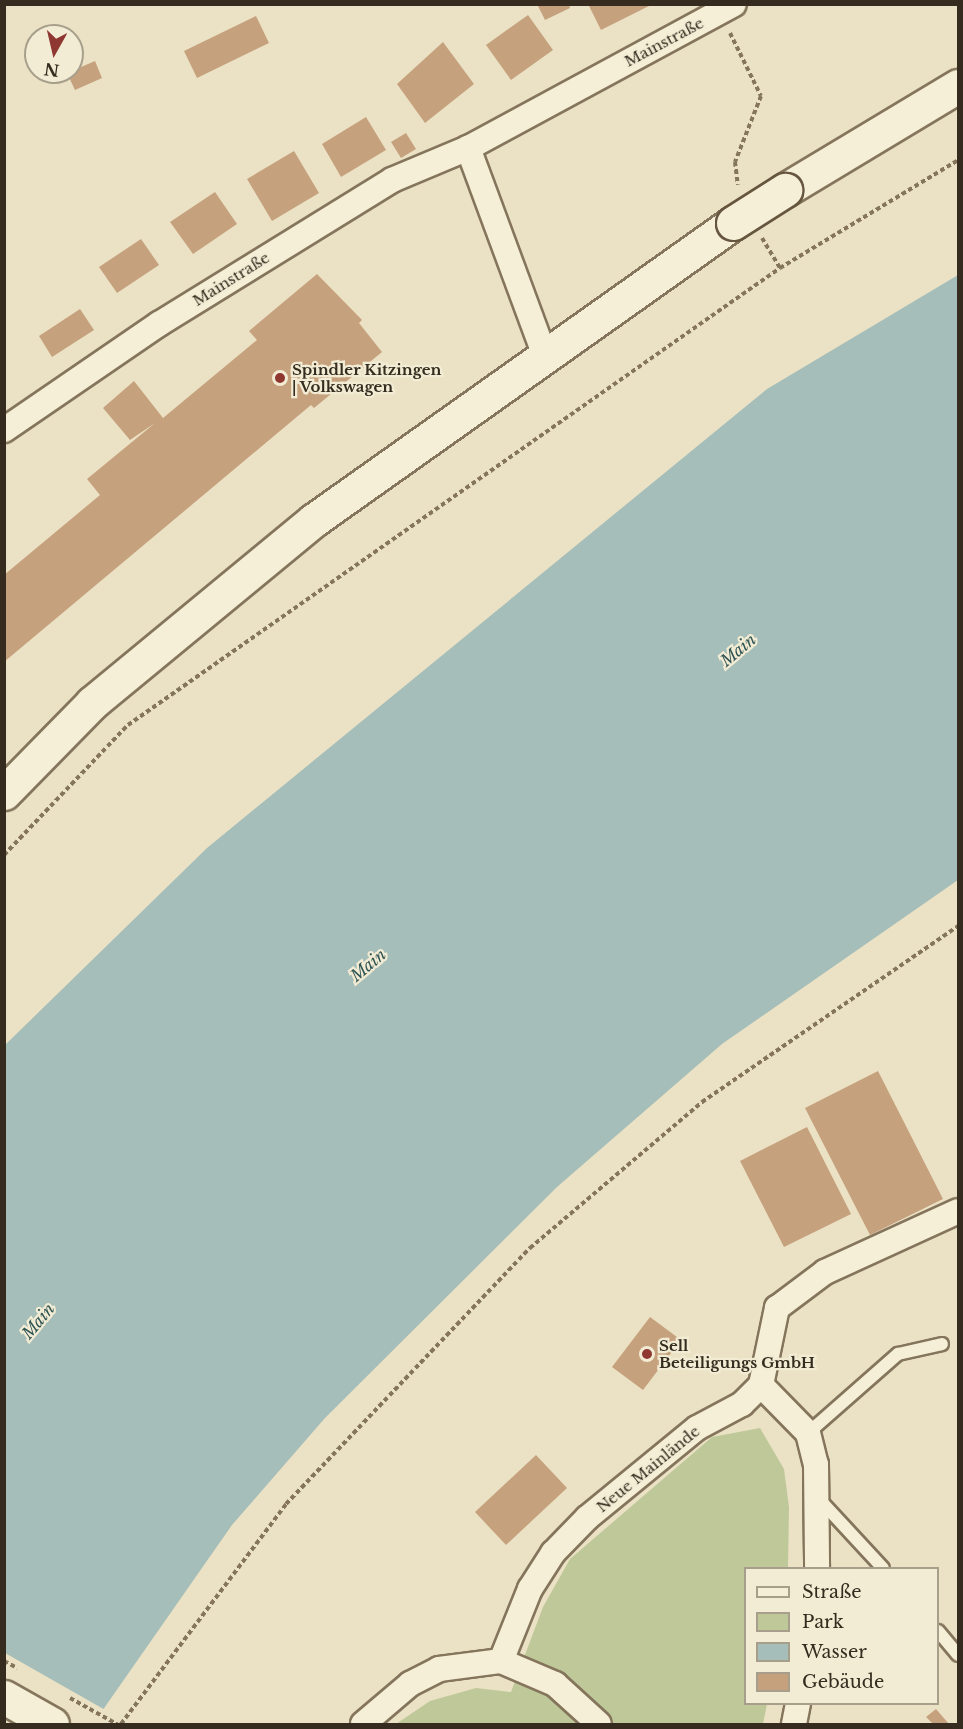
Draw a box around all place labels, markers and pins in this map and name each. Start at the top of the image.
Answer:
place label: Spindler Kitzingen | Volkswagen [292,360,442,395]
marker: Spindler Kitzingen | Volkswagen [273,371,287,385]
place label: Sell Beteiligungs GmbH [659,1336,815,1371]
marker: Sell Beteiligungs GmbH [640,1347,654,1361]

